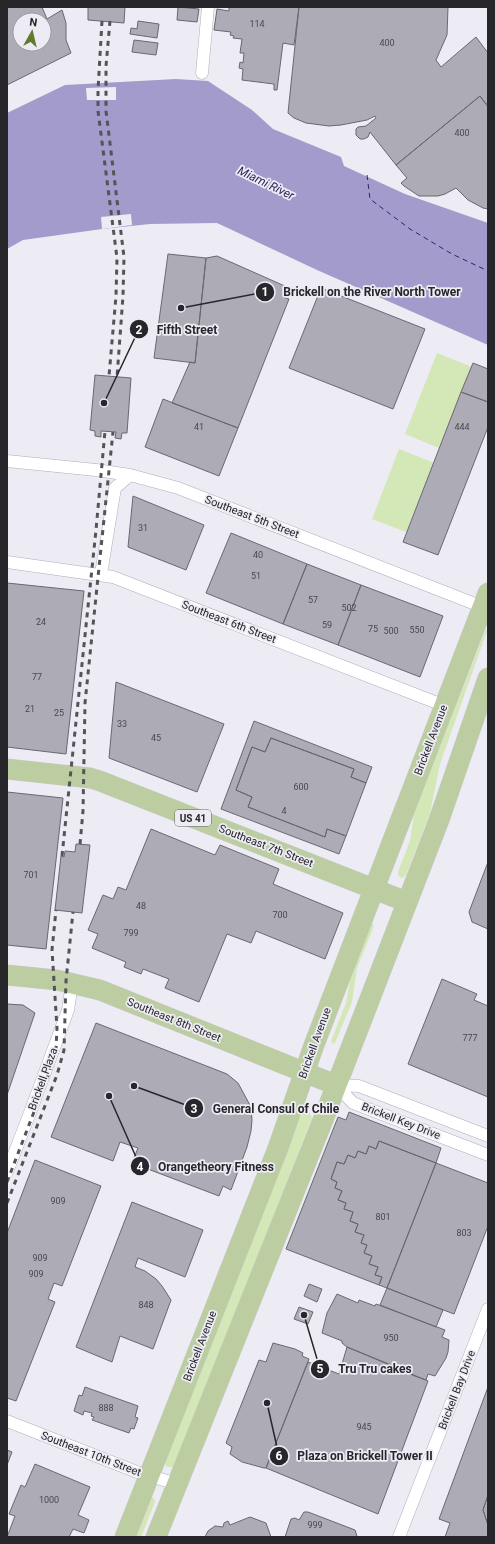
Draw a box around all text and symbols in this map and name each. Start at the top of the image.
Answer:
north arrow [12,12,52,52]
text: N [29,16,38,30]
house number: 114 [249,19,265,29]
house number: 400 [379,38,395,48]
house number: 400 [454,128,470,138]
water label: Miami River [236,163,297,203]
callout: Brickell on the River North Tower [255,280,469,304]
text: 1 [262,285,268,299]
text: Brickell on the River North Tower [283,285,461,299]
callout: Fifth Street [129,317,226,341]
text: 2 [136,323,143,337]
text: Fifth Street [157,323,217,337]
house number: 41 [194,422,204,432]
house number: 444 [454,422,470,432]
street label: Southeast 5th Street [203,493,301,541]
house number: 31 [138,523,148,533]
house number: 40 [253,550,263,560]
house number: 51 [251,571,261,581]
house number: 57 [308,595,318,605]
street label: Southeast 6th Street [180,598,278,646]
house number: 502 [341,603,357,613]
house number: 24 [36,617,46,627]
house number: 59 [322,620,332,630]
house number: 75 [368,624,378,634]
house number: 550 [409,625,425,635]
house number: 500 [383,626,399,636]
house number: 77 [32,672,42,682]
street label: Brickell Avenue [412,703,450,777]
house number: 21 [25,704,35,714]
house number: 25 [54,708,64,718]
house number: 33 [117,719,127,729]
house number: 45 [151,733,161,743]
house number: 600 [293,782,309,792]
house number: 4 [281,806,287,816]
road number: US 41 [175,810,211,826]
street label: Southeast 7th Street [217,822,315,870]
house number: 701 [23,870,39,880]
house number: 48 [136,901,146,911]
house number: 700 [272,910,288,920]
house number: 799 [123,928,139,938]
street label: Southeast 8th Street [125,995,223,1045]
street label: Brickell Avenue [296,1006,334,1080]
house number: 777 [462,1033,478,1043]
street label: Brickell Plaza [26,1046,60,1112]
callout: General Consul of Chile [184,1096,347,1120]
street label: Brickell Key Drive [360,1100,442,1142]
text: 3 [191,1102,198,1116]
text: General Consul of Chile [213,1102,340,1116]
callout: Orangetheory Fitness [130,1154,282,1178]
text: 4 [137,1160,144,1174]
text: Orangetheory Fitness [158,1160,274,1174]
house number: 909 [50,1196,66,1206]
house number: 801 [375,1212,391,1222]
house number: 803 [456,1228,472,1238]
house number: 909 [32,1253,48,1263]
house number: 909 [28,1269,44,1279]
house number: 848 [138,1300,154,1310]
street label: Brickell Avenue [181,1309,219,1383]
house number: 950 [383,1333,399,1343]
street label: Brickell Bay Drive [436,1348,478,1431]
callout: Tru Tru cakes [310,1357,419,1381]
text: 5 [317,1362,324,1376]
text: Tru Tru cakes [338,1362,412,1376]
house number: 888 [98,1403,114,1413]
house number: 945 [356,1422,372,1432]
street label: Southeast 10th Street [39,1429,143,1479]
callout: Plaza on Brickell Tower II [269,1444,440,1468]
text: 6 [276,1449,283,1463]
text: Plaza on Brickell Tower II [297,1449,433,1463]
house number: 1000 [39,1495,59,1505]
house number: 999 [307,1520,323,1530]

